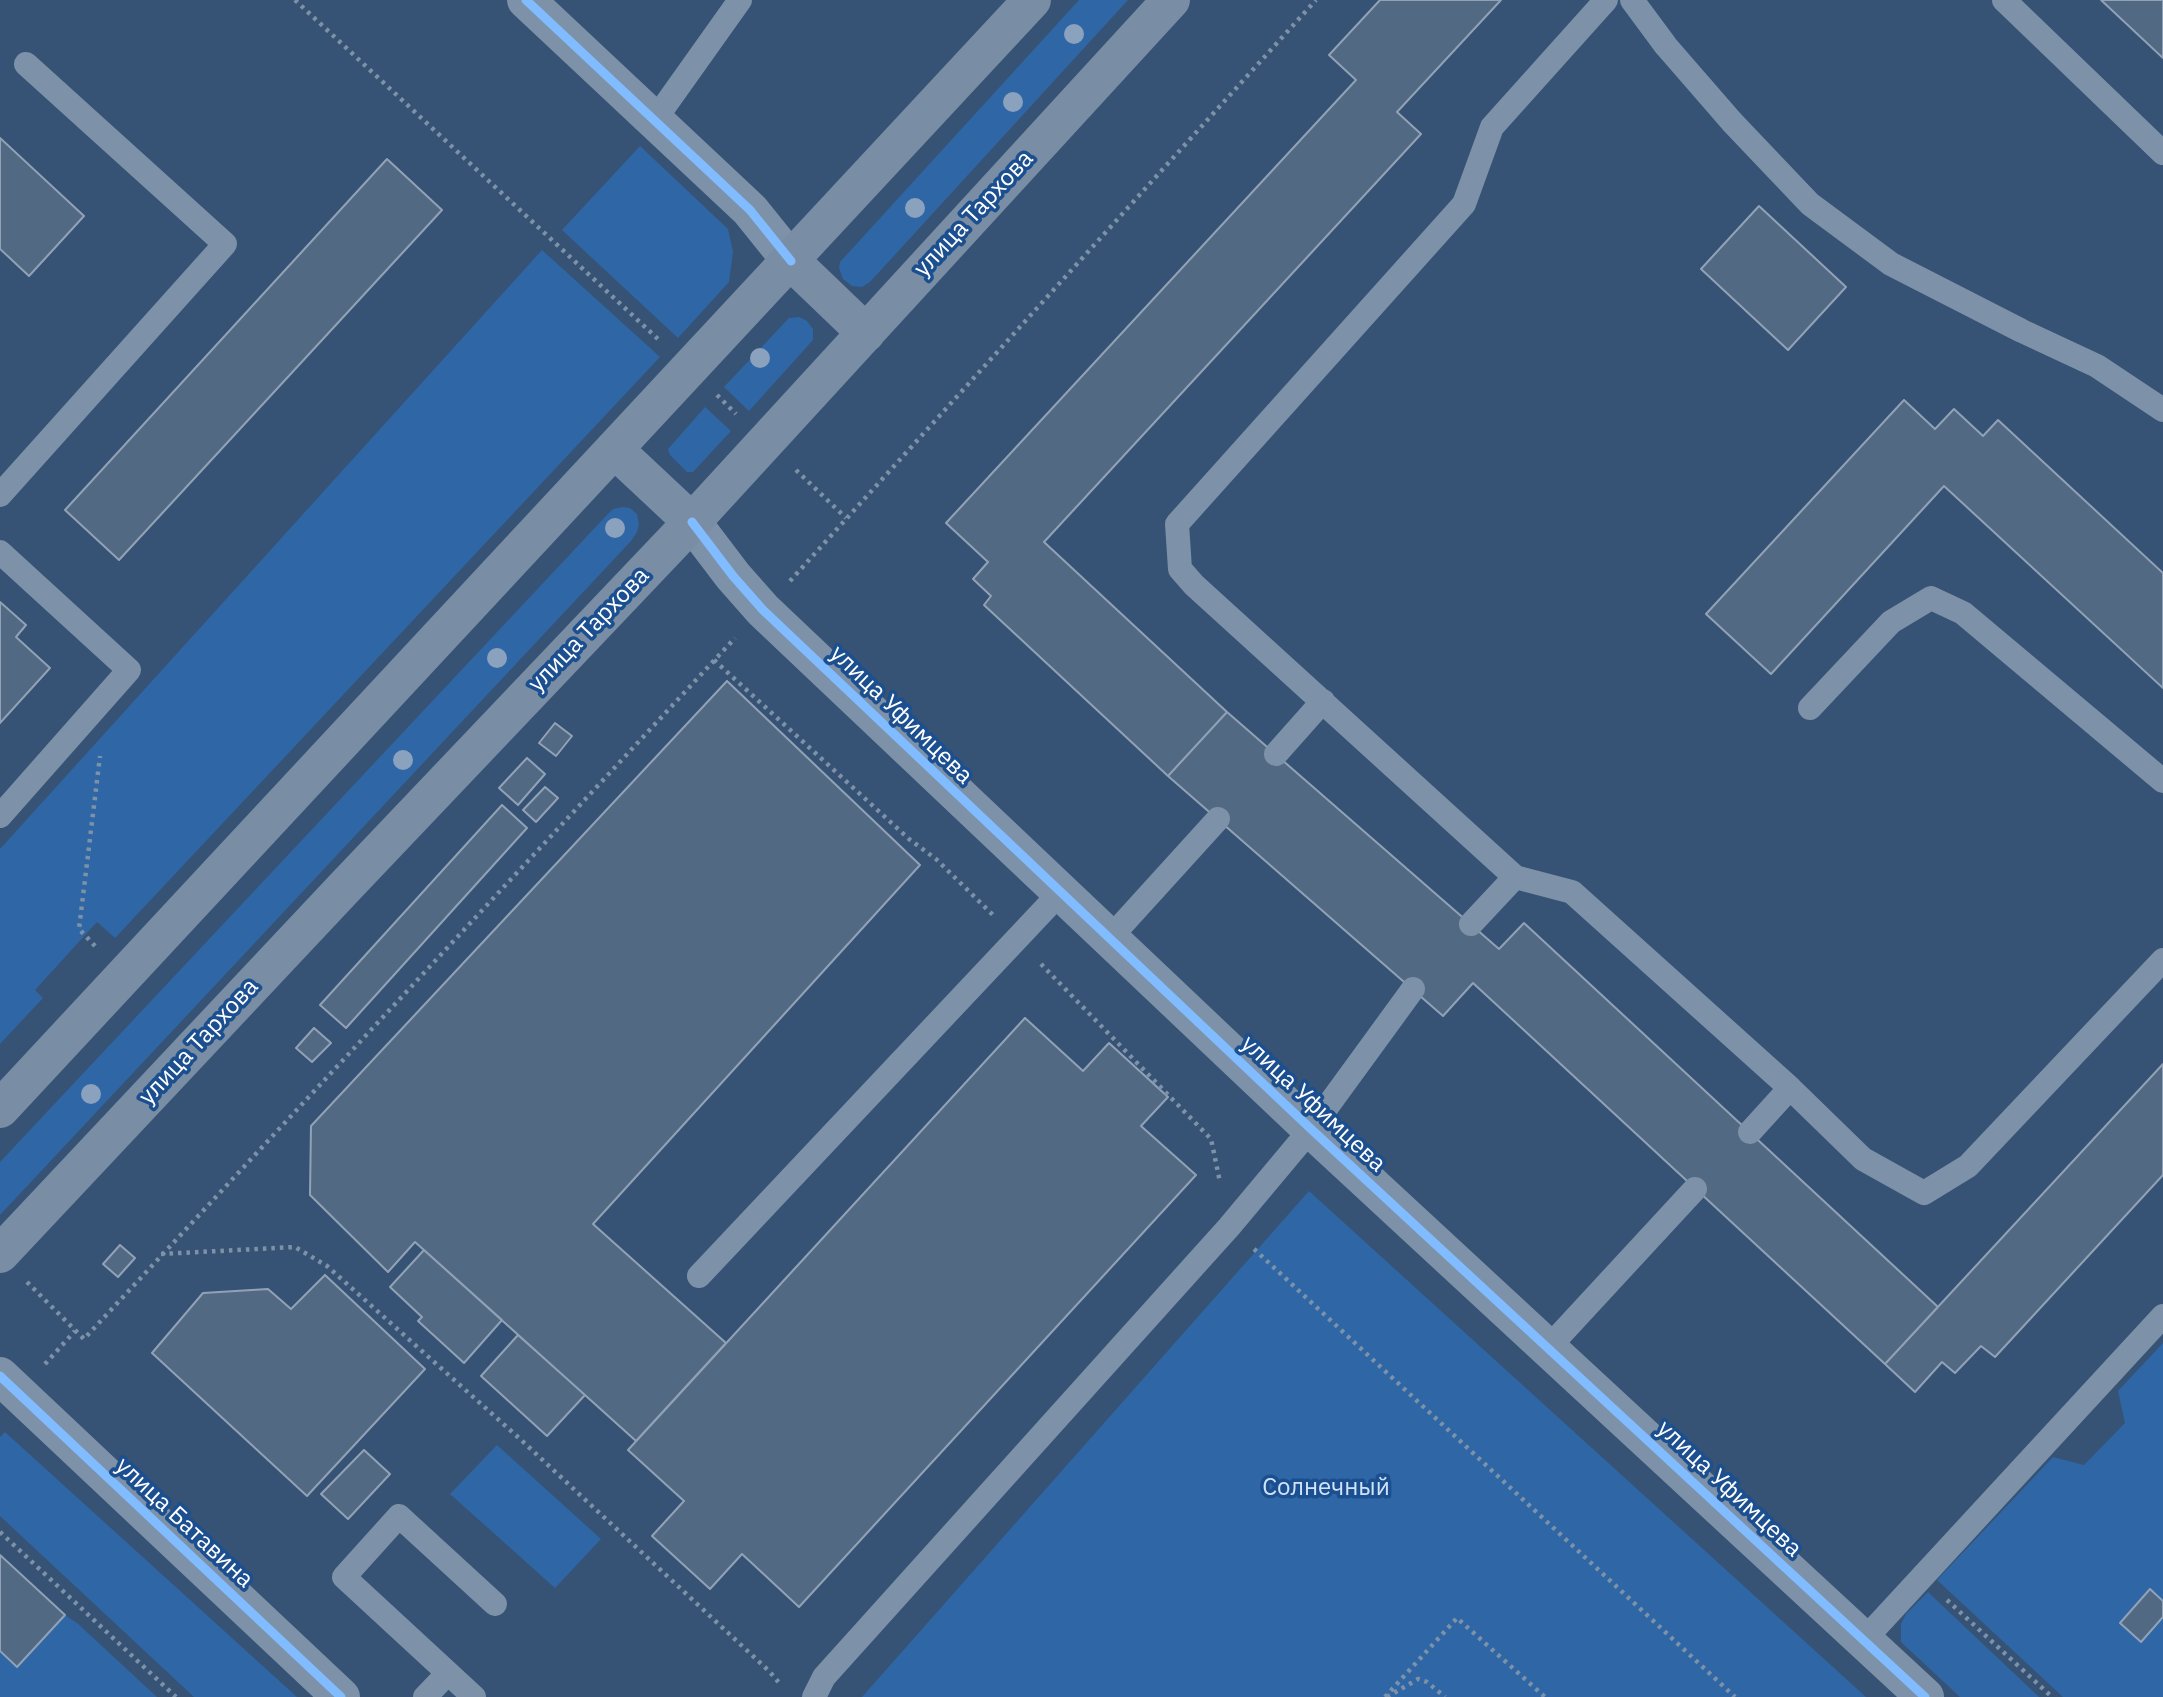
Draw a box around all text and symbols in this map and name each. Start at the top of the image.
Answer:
street label: улица Тархова [908,145,1040,283]
street label: улица Тархова [522,562,656,698]
street label: улица Уфимцева [824,640,978,790]
street label: улица Тархова [133,973,265,1111]
street label: улица Уфимцева [1235,1030,1391,1178]
street label: улица Уфимцева [1651,1415,1807,1563]
street label: улица Батавина [109,1452,259,1594]
park label: Солнечный [1262,1474,1390,1502]

